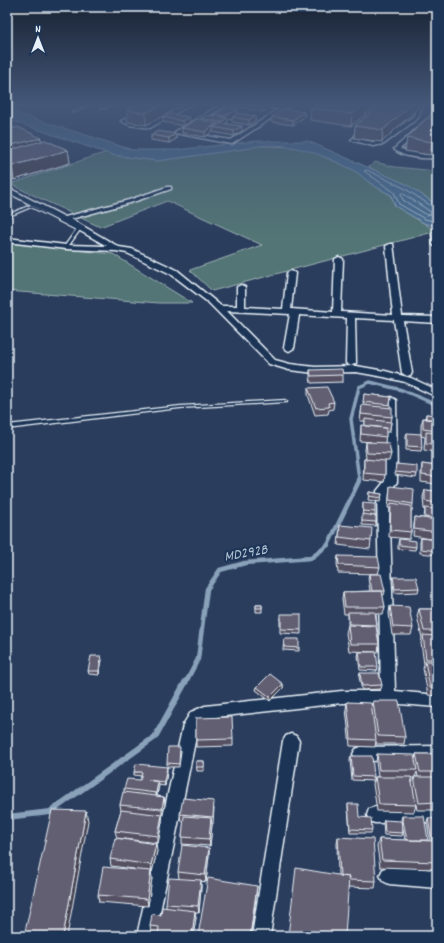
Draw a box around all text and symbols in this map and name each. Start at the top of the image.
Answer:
north arrow [18,18,58,58]
text: N [35,22,41,38]
water label: MD292B [223,539,270,569]

